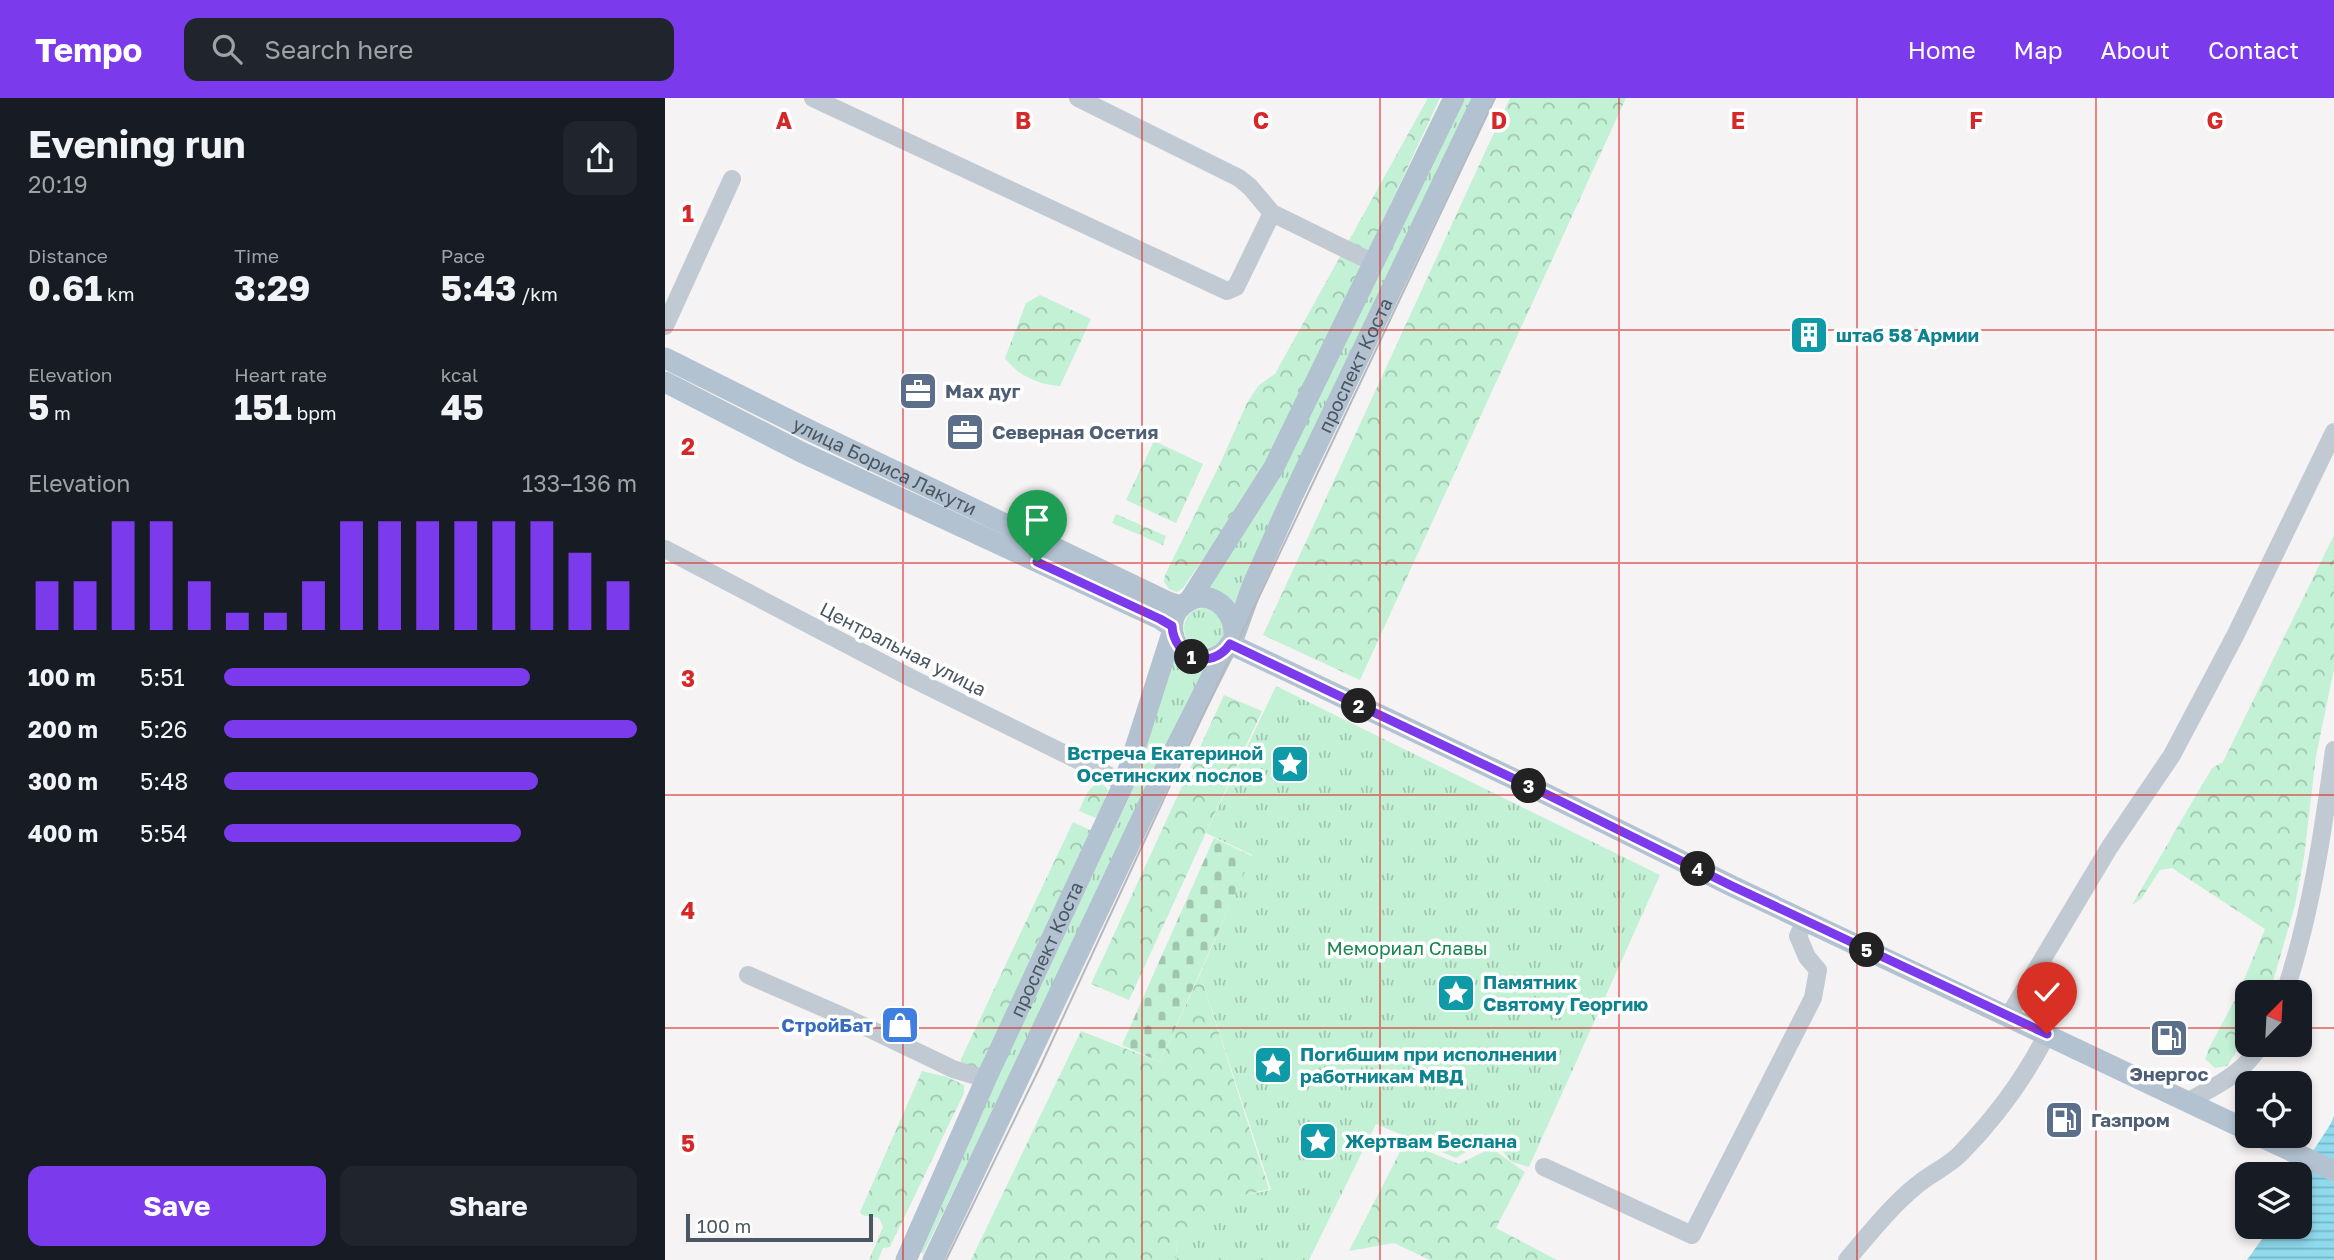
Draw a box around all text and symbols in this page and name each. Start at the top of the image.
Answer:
search box [184,18,674,81]
text: Tempo [35,30,142,69]
icon: search [208,30,246,68]
text: Search here [264,34,413,65]
text: Home [1908,35,1976,64]
text: Map [2014,35,2063,64]
text: About [2101,35,2170,64]
text: Contact [2208,35,2299,64]
text: A [776,106,793,134]
text: B [1015,106,1031,134]
text: C [1253,106,1269,134]
text: D [1491,106,1507,134]
text: E [1731,106,1745,134]
text: F [1969,106,1983,134]
text: G [2207,106,2223,134]
text: Evening run [28,121,246,166]
button: share [563,121,637,195]
text: 20:19 [28,170,88,198]
text: 1 [682,199,694,227]
text: Distance [28,244,108,267]
text: Time [234,244,279,267]
text: Pace [441,244,485,267]
text: 0.61 [28,267,102,309]
text: 3:29 [234,267,310,309]
text: 5:43 [441,267,516,309]
text: km [102,282,135,305]
text: /km [516,282,558,305]
street label: проспект Коста [1313,294,1397,436]
building icon: штаб 58 Армии [1788,314,1830,356]
place label: штаб 58 Армии [1836,323,1979,346]
text: Elevation [28,363,113,386]
text: Heart rate [234,363,327,386]
text: kcal [441,363,478,386]
office icon: Мах дуг [897,370,939,412]
place label: Мах дуг [945,379,1021,402]
text: 5 [28,386,49,428]
text: 151 [234,386,292,428]
text: 45 [441,386,484,428]
text: m [49,401,71,424]
text: bpm [292,401,337,424]
office icon: Северная Осетия [944,411,986,453]
street label: улица Бориса Лакути [789,412,981,520]
place label: Северная Осетия [992,420,1158,443]
text: 2 [681,432,695,460]
text: Elevation [28,469,130,497]
text: 133–136 m [522,469,637,497]
pin [1007,490,1067,562]
icon: arrive [1018,501,1056,539]
street label: Центральная улица [816,597,990,700]
pin: 1 [1175,640,1209,674]
text: 1 [1187,645,1196,668]
text: 100 m [28,663,96,691]
text: 5:51 [140,663,185,691]
text: 3 [681,664,695,692]
pin: 2 [1341,688,1377,724]
text: 2 [1353,694,1364,717]
text: 200 m [28,715,98,743]
text: 5:26 [140,715,188,743]
place label: Встреча Екатериной Осетинских послов [1067,741,1263,786]
place icon: Встреча Екатериной Осетинских послов [1269,743,1311,785]
text: 300 m [28,767,98,795]
text: 5:48 [140,767,188,795]
pin: 3 [1511,768,1547,804]
text: 3 [1523,774,1534,797]
text: 400 m [28,819,98,847]
text: 5:54 [140,819,188,847]
pin: 4 [1681,852,1715,886]
text: 4 [1692,857,1703,880]
street label: проспект Коста [1005,878,1087,1020]
text: 4 [681,896,695,924]
pin: 5 [1849,932,1885,968]
park label: Мемориал Славы [1326,936,1488,959]
text: 5 [1861,938,1872,961]
pin [2017,962,2077,1034]
place label: Памятник Святому Георгию [1483,970,1648,1015]
place icon: Памятник Святому Георгию [1435,972,1477,1014]
icon: check [2028,973,2066,1011]
north arrow [2235,980,2312,1057]
map controls [2235,980,2312,1239]
shop icon: СтройБат [879,1004,921,1046]
place label: СтройБат [781,1013,873,1036]
fuel station icon: Энергос [2148,1017,2190,1059]
place label: Погибшим при исполнении работникам МВД [1300,1042,1557,1087]
place icon: Погибшим при исполнении работникам МВД [1252,1044,1294,1086]
place label: Энергос [2130,1062,2208,1085]
button: locate [2235,1071,2312,1148]
fuel station icon: Газпром [2043,1099,2085,1141]
place label: Газпром [2091,1108,2170,1131]
place icon: Жертвам Беслана [1297,1120,1339,1162]
text: 5 [681,1129,695,1157]
place label: Жертвам Беслана [1345,1129,1517,1152]
button: layers [2235,1162,2312,1239]
button: Save [28,1166,326,1246]
button: Share [340,1166,637,1246]
scale bar [686,1211,873,1243]
text: 100 m [697,1214,751,1237]

